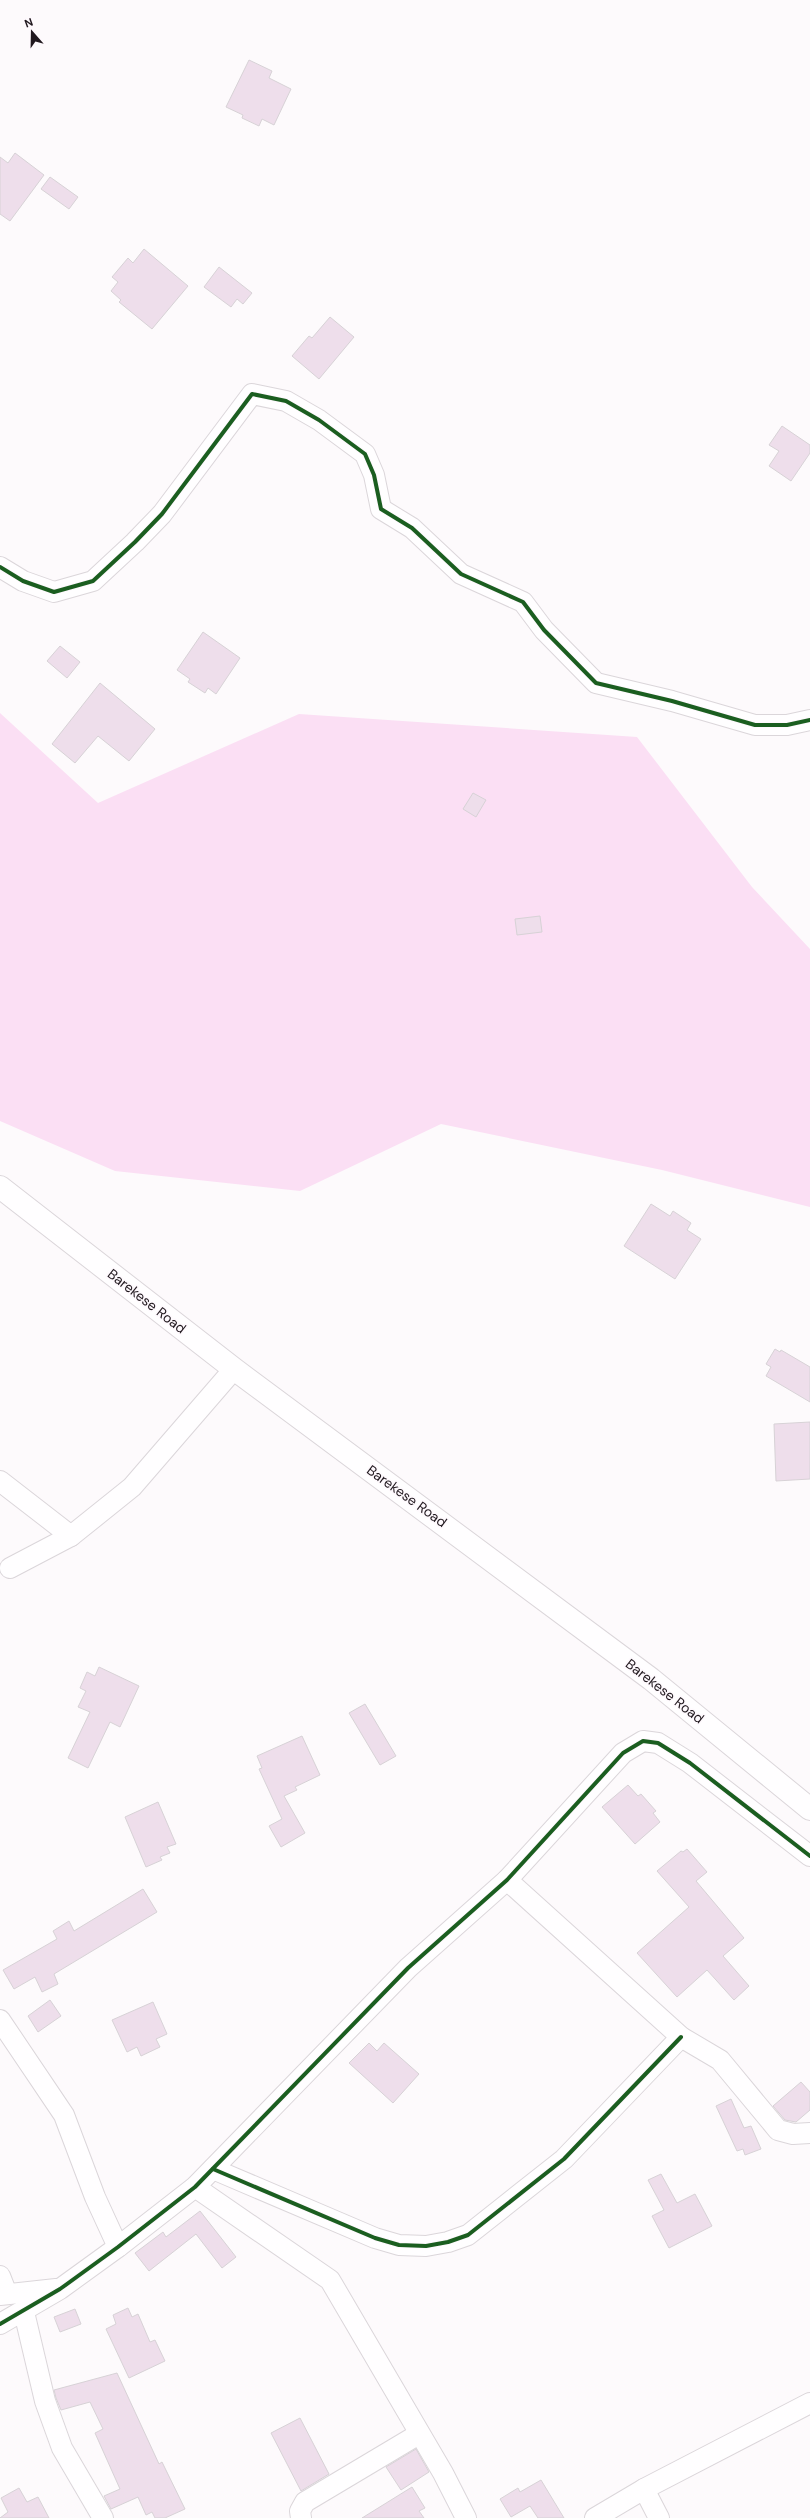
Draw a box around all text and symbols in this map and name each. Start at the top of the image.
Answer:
north arrow [12,12,52,52]
text: N [22,15,35,31]
street label: Barekese Road [104,1265,190,1337]
street label: Barekese Road [363,1461,451,1531]
street label: Barekese Road [622,1655,708,1727]

